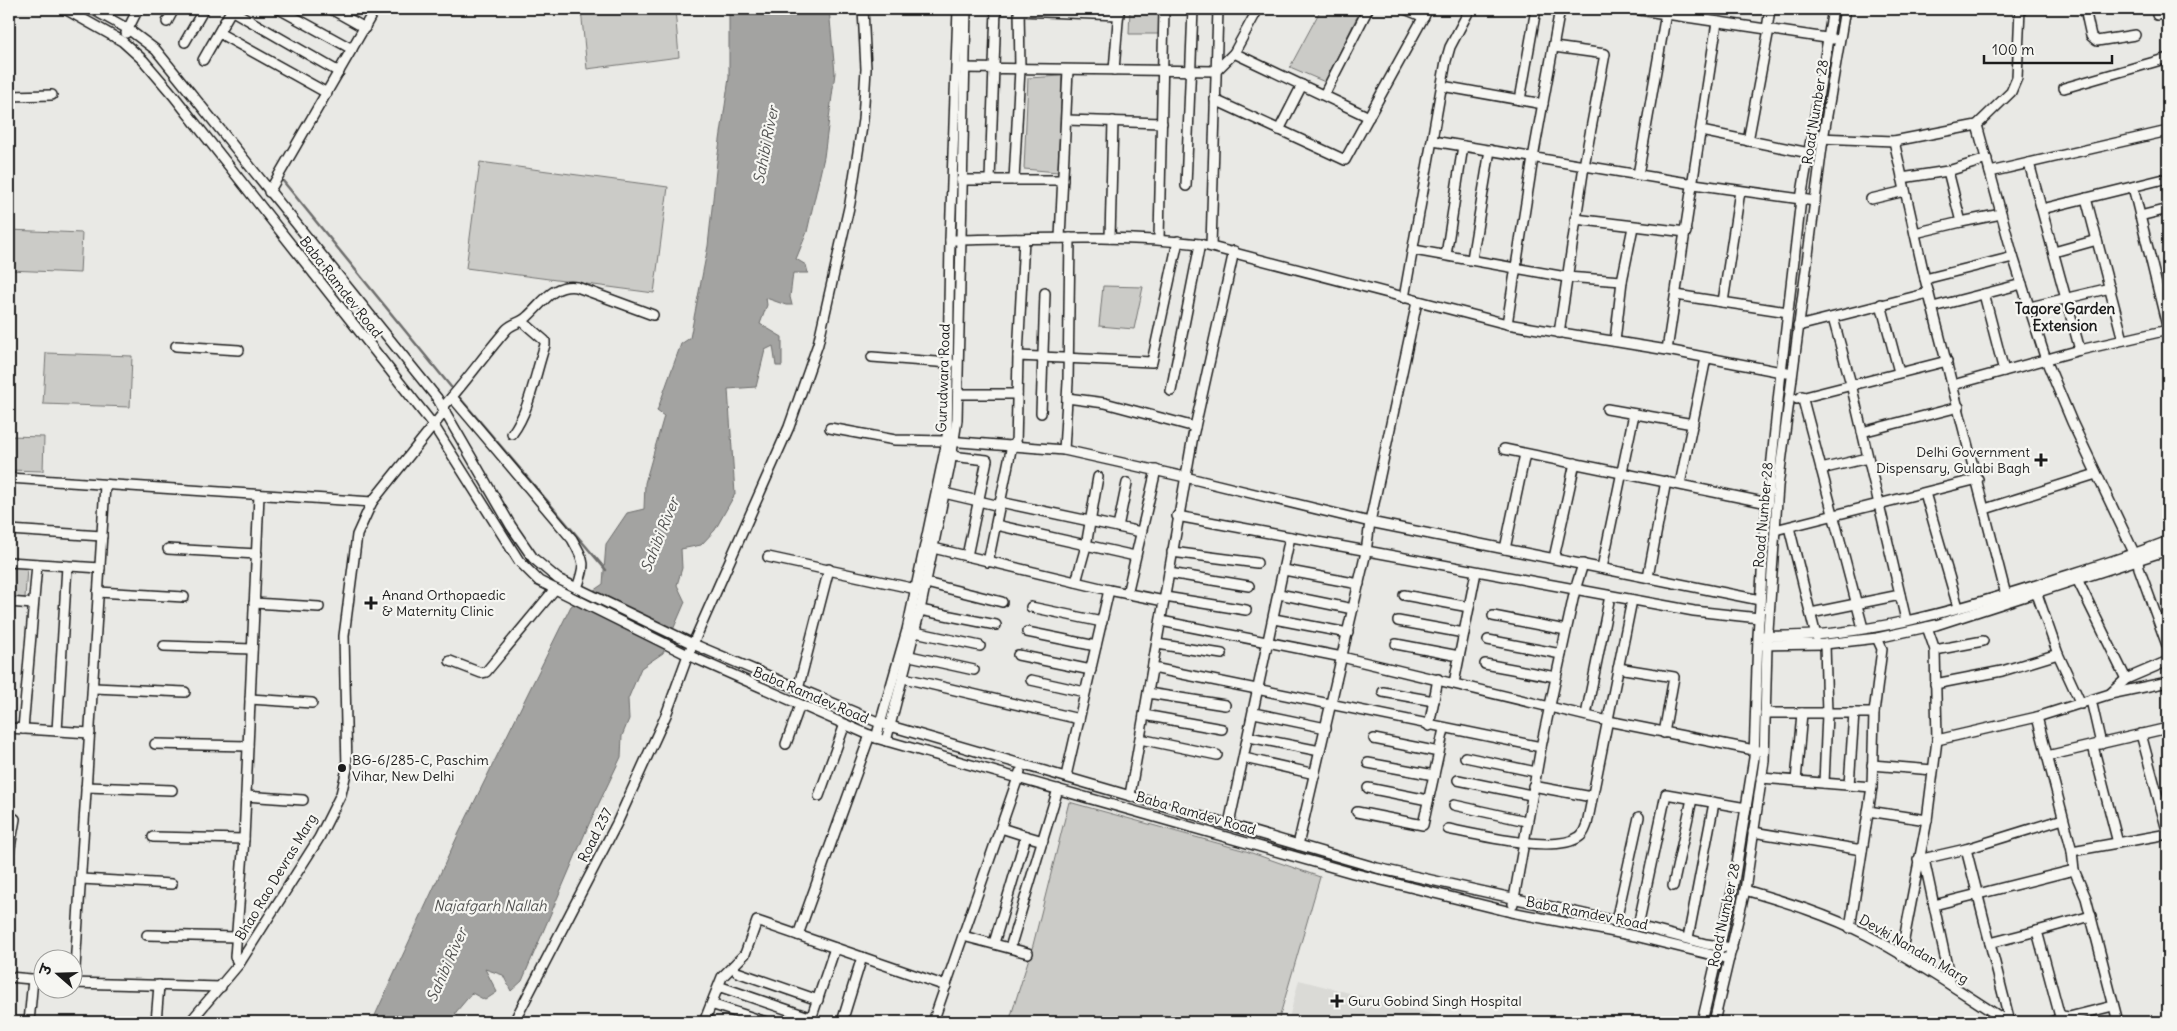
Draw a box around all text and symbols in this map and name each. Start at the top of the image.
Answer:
scale bar [1984,32,2112,64]
text: 100 m [1992,40,2034,59]
street label: Road Number 28 [1798,58,1832,166]
water label: Sahibi River [749,103,783,185]
street label: Baba Ramdev Road [296,233,386,341]
district label: Tagore Garden Extension [2015,299,2115,335]
street label: Gurudwara Road [932,323,954,433]
place label: Delhi Government Dispensary, Gulabi Bagh [1876,443,2030,477]
marker: Delhi Government Dispensary, Gulabi Bagh [2034,453,2048,467]
street label: Road Number 28 [1749,461,1777,569]
water label: Sahibi River [636,493,684,575]
place label: Anand Orthopaedic & Maternity Clinic [382,586,506,620]
marker: Anand Orthopaedic & Maternity Clinic [364,596,378,610]
street label: Baba Ramdev Road [750,662,872,728]
place label: BG-6/285-C, Paschim Vihar, New Delhi [352,751,489,785]
marker: BG-6/285-C, Paschim Vihar, New Delhi [336,762,348,774]
street label: Baba Ramdev Road [1134,787,1258,839]
street label: Road 237 [574,805,616,865]
street label: Bhao Rao Devras Marg [231,810,321,944]
street label: Road Number 28 [1704,861,1744,969]
street label: Baba Ramdev Road [1524,892,1650,934]
water label: Najafgarh Nallah [433,896,547,915]
street label: Devki Nandan Marg [1856,910,1972,988]
water label: Sahibi River [422,923,472,1005]
north arrow [32,948,82,998]
text: उ [35,961,56,979]
place label: Guru Gobind Singh Hospital [1348,992,1522,1010]
marker: Guru Gobind Singh Hospital [1330,994,1344,1008]

